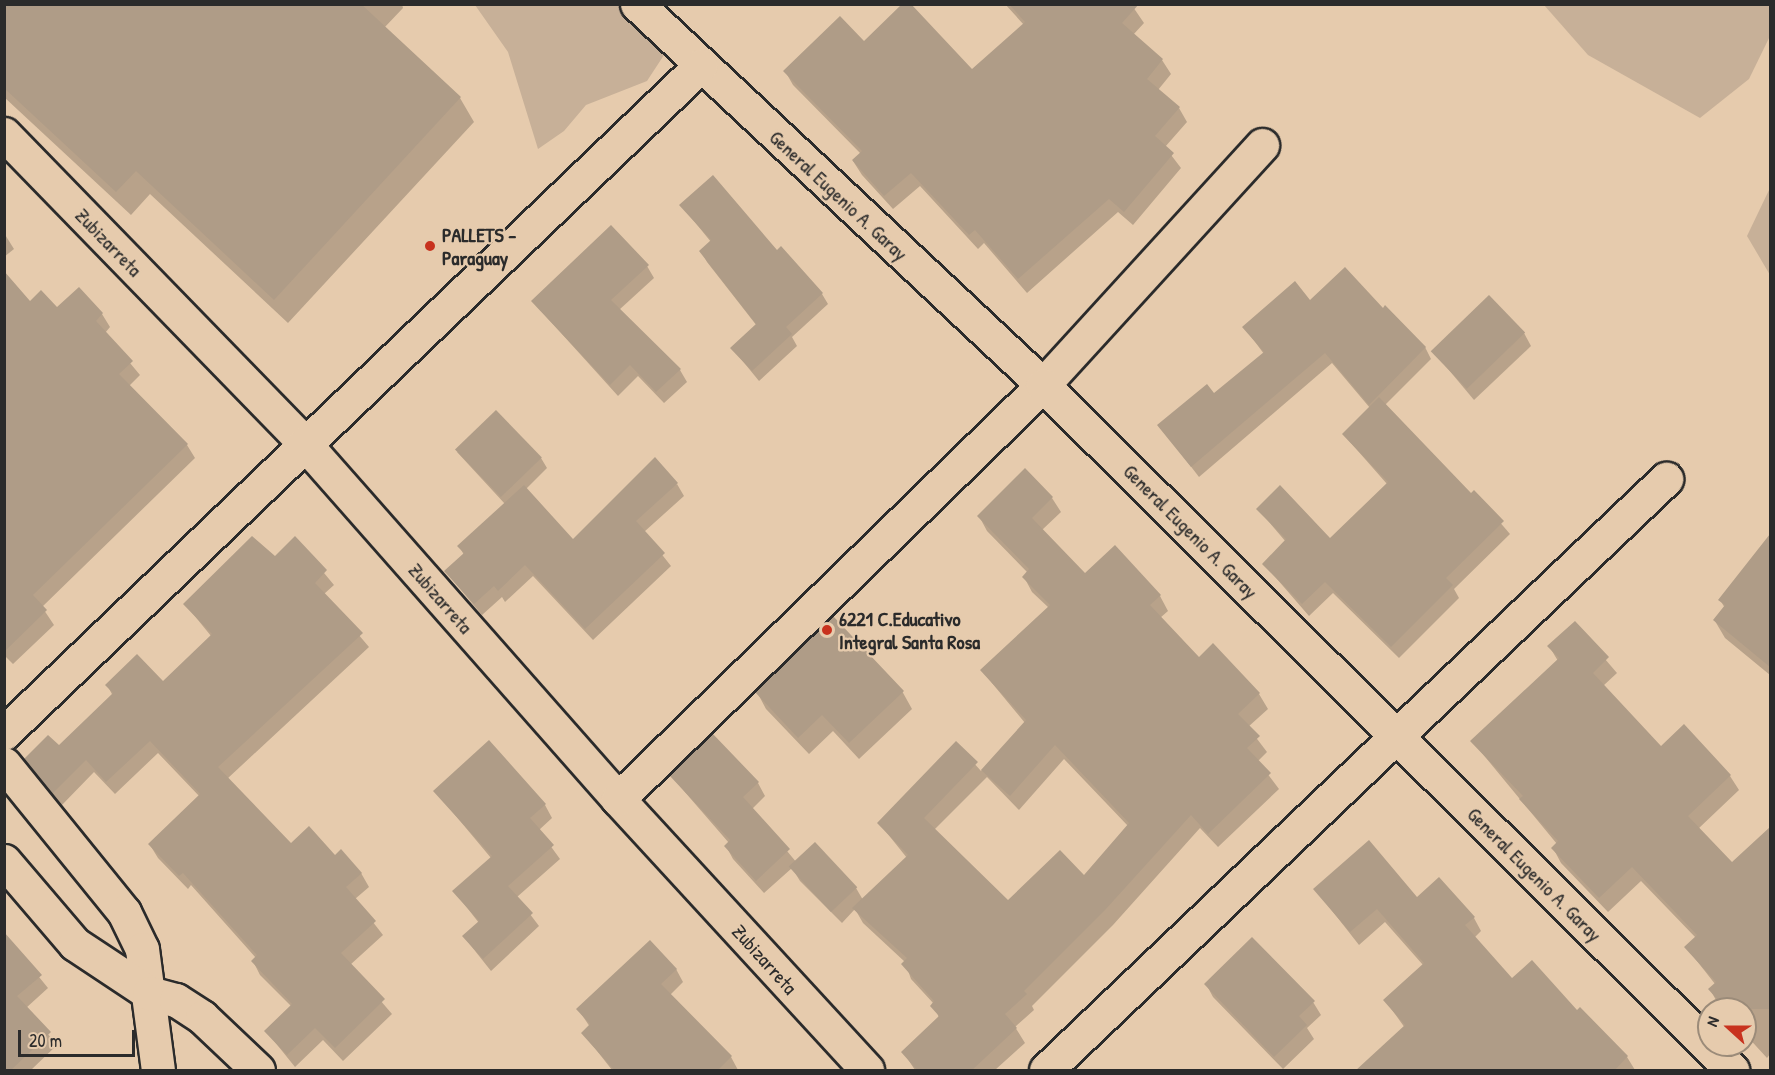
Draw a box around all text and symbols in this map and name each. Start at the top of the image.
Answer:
street label: General Eugenio A. Garay [765,125,913,265]
street label: Zubizarreta [71,203,147,281]
place label: PALLETS - Paraguay [442,222,516,269]
marker: PALLETS - Paraguay [423,239,437,253]
street label: General Eugenio A. Garay [1119,459,1263,603]
street label: Zubizarreta [404,558,478,638]
place label: 6221 C.Educativo Integral Santa Rosa [839,606,980,653]
marker: 6221 C.Educativo Integral Santa Rosa [820,623,834,637]
street label: General Eugenio A. Garay [1463,802,1607,946]
street label: Zubizarreta [728,919,802,999]
north arrow [1697,997,1757,1057]
text: N [1700,1013,1724,1029]
scale bar [21,1018,138,1056]
text: 20 m [29,1028,62,1053]

